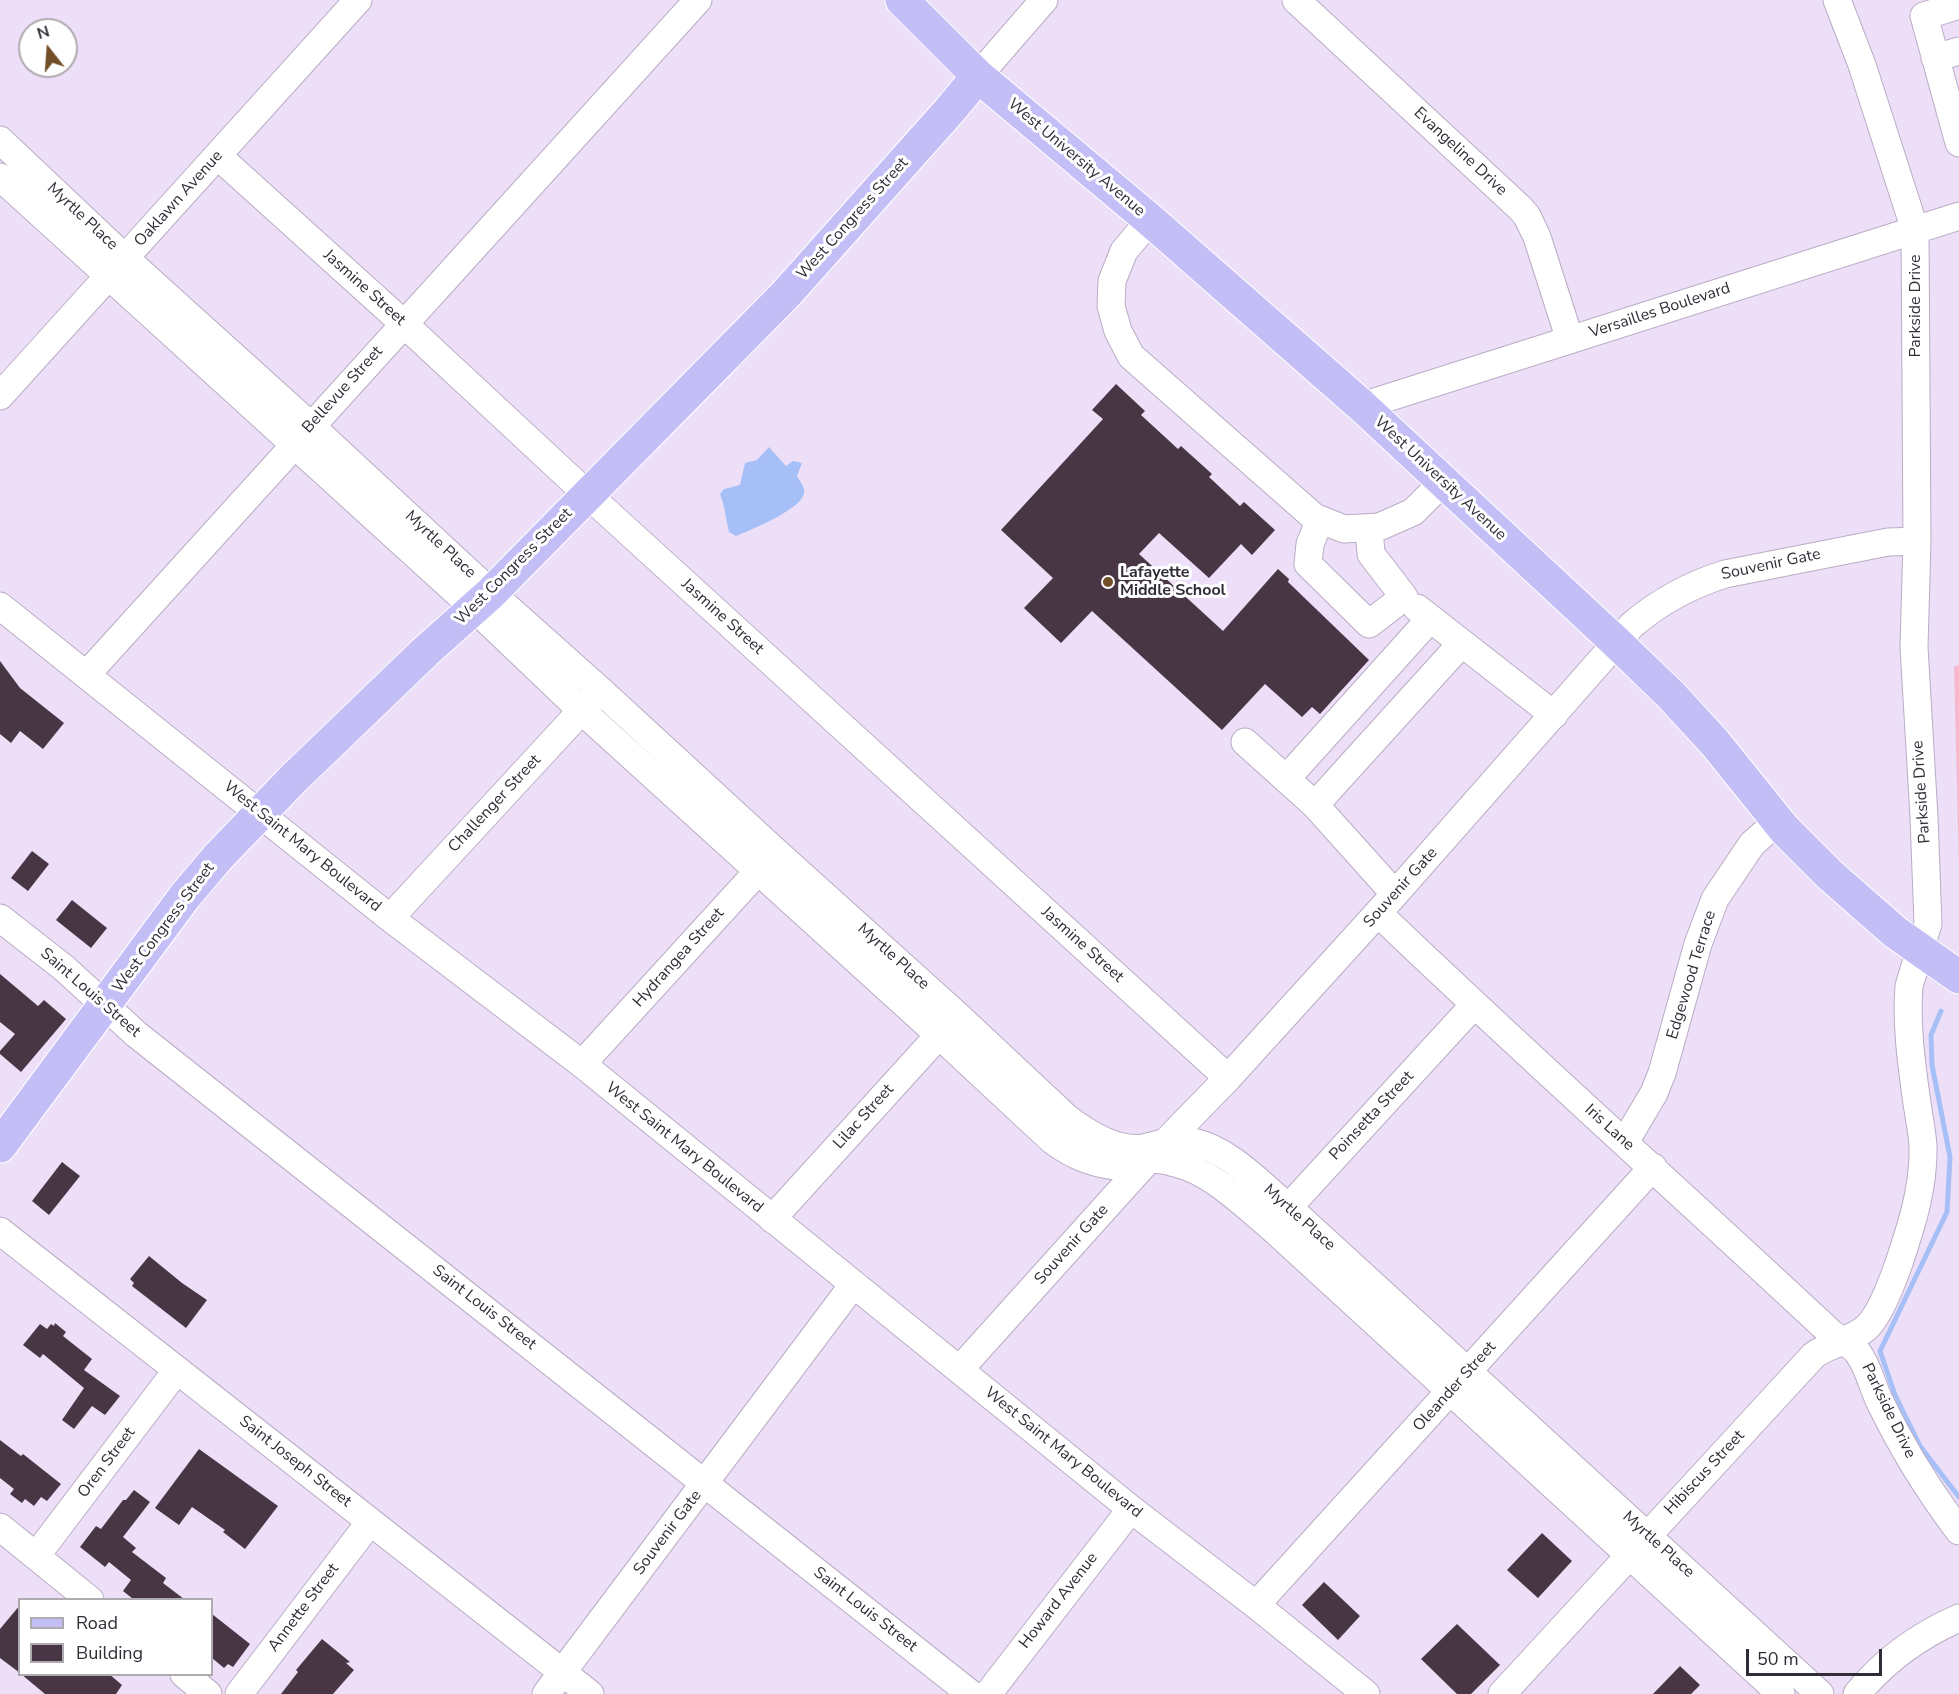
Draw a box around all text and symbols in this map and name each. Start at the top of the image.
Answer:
north arrow [18,18,78,78]
text: N [34,20,52,45]
street label: West University Avenue [1004,95,1148,221]
street label: Evangeline Drive [1409,104,1511,200]
street label: Oaklawn Avenue [131,147,227,251]
street label: West Congress Street [793,154,913,284]
street label: Myrtle Place [43,179,121,255]
street label: Jasmine Street [319,246,409,330]
street label: Parkside Drive [1906,254,1926,358]
street label: Versailles Boulevard [1587,279,1733,343]
street label: Bellevue Street [299,342,387,438]
street label: West University Avenue [1370,413,1510,545]
street label: West Congress Street [452,505,576,629]
street label: Myrtle Place [401,507,479,583]
street label: Souvenir Gate [1720,545,1822,585]
place label: Lafayette Middle School [1120,563,1226,601]
street label: Jasmine Street [677,575,767,659]
marker: Lafayette Middle School [1101,575,1115,589]
street label: Parkside Drive [1909,740,1935,844]
street label: Challenger Street [445,751,545,857]
street label: West Saint Mary Boulevard [219,777,385,917]
street label: Souvenir Gate [1360,844,1442,932]
street label: West Congress Street [109,859,219,997]
street label: Jasmine Street [1037,903,1127,987]
street label: Hydrangea Street [629,904,729,1012]
street label: Edgewood Terrace [1663,908,1721,1042]
street label: Myrtle Place [853,920,933,994]
street label: Saint Louis Street [36,944,144,1042]
street label: Poinsetta Street [1326,1067,1418,1165]
street label: West Saint Mary Boulevard [601,1078,767,1218]
street label: Lilac Street [830,1081,898,1153]
street label: Iris Lane [1580,1101,1638,1155]
street label: Myrtle Place [1259,1181,1339,1255]
street label: Souvenir Gate [1031,1201,1113,1289]
street label: Saint Louis Street [428,1261,540,1355]
street label: Oleander Street [1410,1338,1500,1436]
street label: Parkside Drive [1857,1360,1919,1462]
street label: West Saint Mary Boulevard [980,1383,1146,1523]
street label: Saint Joseph Street [235,1412,355,1512]
street label: Oren Street [74,1424,140,1502]
street label: Hibiscus Street [1661,1427,1749,1519]
street label: Souvenir Gate [630,1487,706,1579]
street label: Myrtle Place [1618,1508,1698,1582]
street label: Howard Avenue [1016,1549,1102,1653]
street label: Annette Street [265,1560,343,1656]
street label: Saint Louis Street [809,1563,921,1657]
legend [18,1598,213,1676]
text: Road [76,1611,118,1635]
scale bar [1749,1637,1886,1675]
text: Building [76,1641,143,1665]
text: 50 m [1757,1647,1799,1671]

